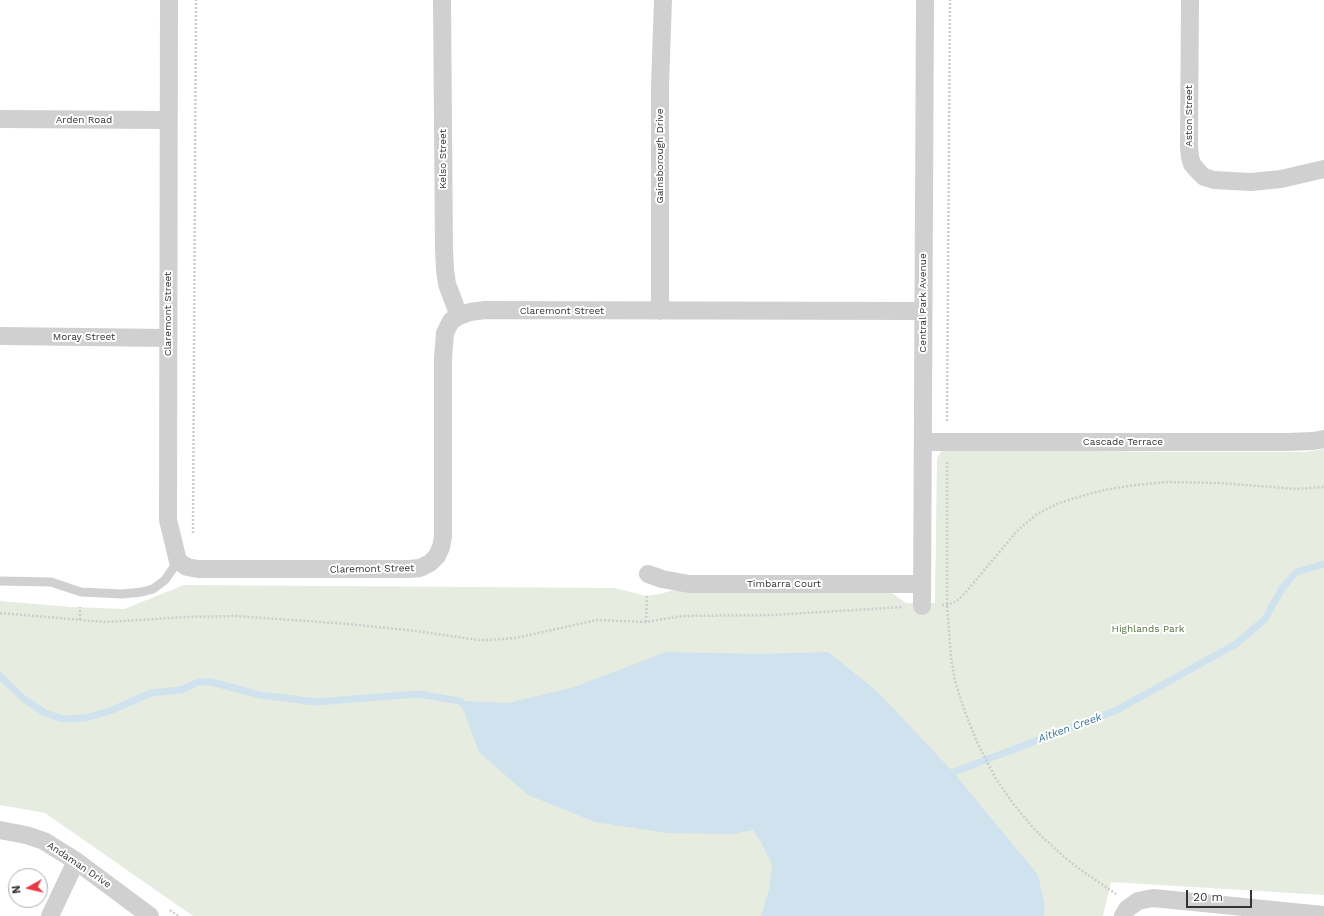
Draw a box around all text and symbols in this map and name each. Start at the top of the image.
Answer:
street label: Aston Street [1183,85,1195,147]
street label: Gainsborough Drive [654,108,666,204]
street label: Arden Road [56,114,112,126]
street label: Kelso Street [437,129,449,189]
street label: Central Park Avenue [917,253,929,353]
street label: Claremont Street [162,272,174,356]
street label: Claremont Street [520,305,604,317]
street label: Moray Street [53,331,115,343]
street label: Cascade Terrace [1083,436,1163,448]
street label: Claremont Street [330,562,414,576]
street label: Timbarra Court [747,578,821,590]
park label: Highlands Park [1112,623,1184,635]
water label: Aitken Creek [1036,710,1104,746]
street label: Andaman Drive [45,839,113,891]
north arrow [8,868,48,908]
scale bar [1188,882,1254,908]
text: N [10,885,24,895]
text: 20 m [1193,890,1223,904]

